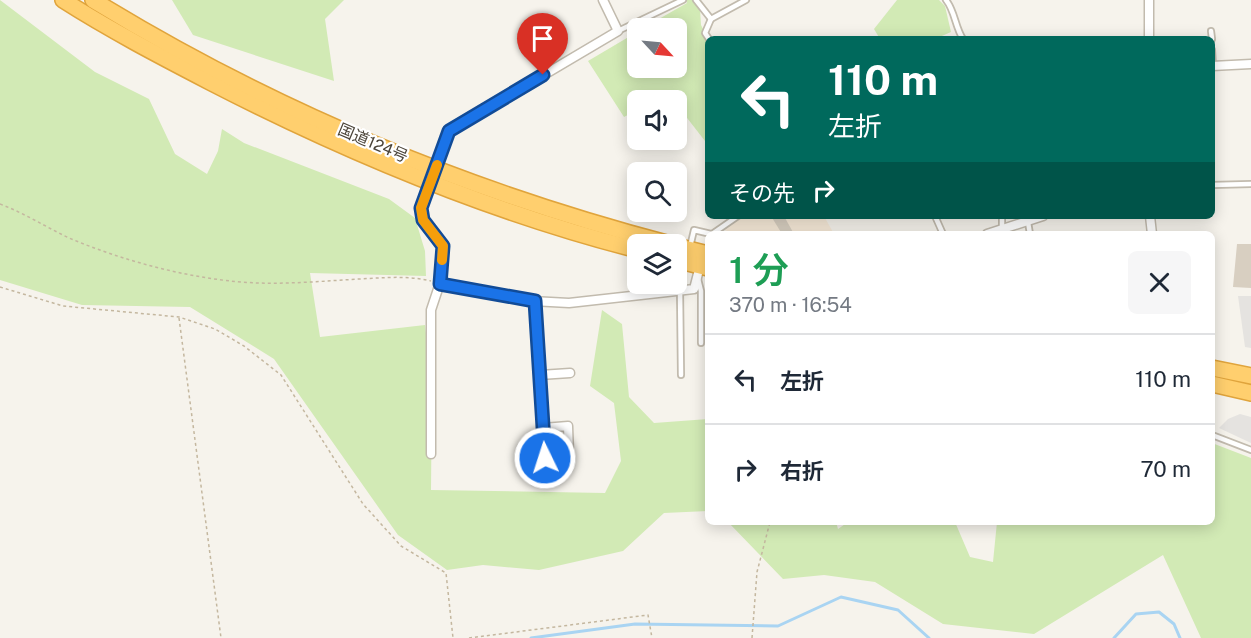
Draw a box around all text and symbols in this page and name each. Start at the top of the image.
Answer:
pin [517,13,568,75]
north arrow [627,18,687,78]
map controls [627,18,687,294]
icon: arrive [526,22,559,55]
text: 110 m [828,55,938,104]
icon: left [729,60,807,138]
button: sound [627,90,687,150]
text: 左折 [828,110,882,142]
street label: 国道124号 [335,120,411,166]
button: search [627,162,687,222]
icon: right [807,174,840,207]
text: その先 [729,180,795,206]
button: layers [627,234,687,294]
text: 1 分 [729,249,788,291]
button: close [1128,251,1191,314]
text: 370 m · 16:54 [729,293,852,317]
icon: left [729,363,762,396]
text: 110 m [1135,366,1191,392]
text: 左折 [780,368,824,394]
position arrow [513,426,577,490]
icon: right [729,453,762,486]
text: 70 m [1140,456,1191,482]
text: 右折 [780,458,824,484]

